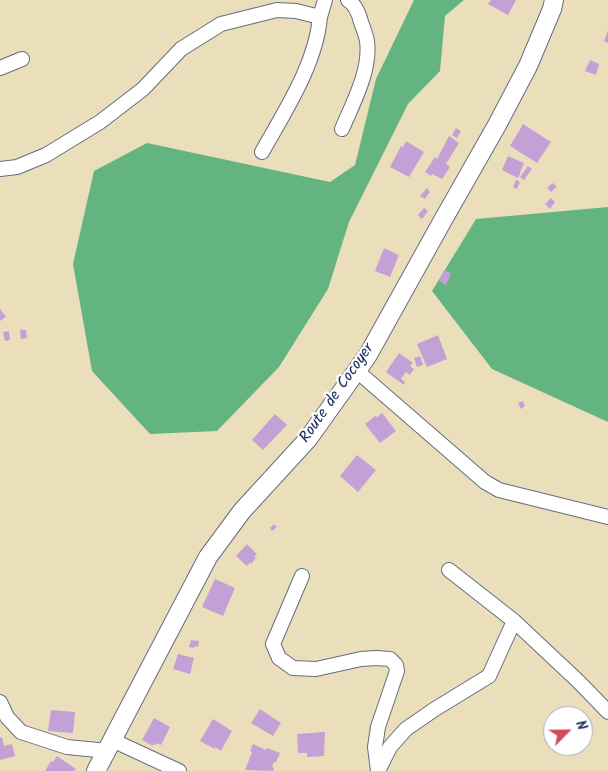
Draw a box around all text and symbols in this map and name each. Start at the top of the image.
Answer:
street label: Route de Cocoyer [297,341,379,447]
north arrow [543,706,593,756]
text: N [569,717,593,734]

